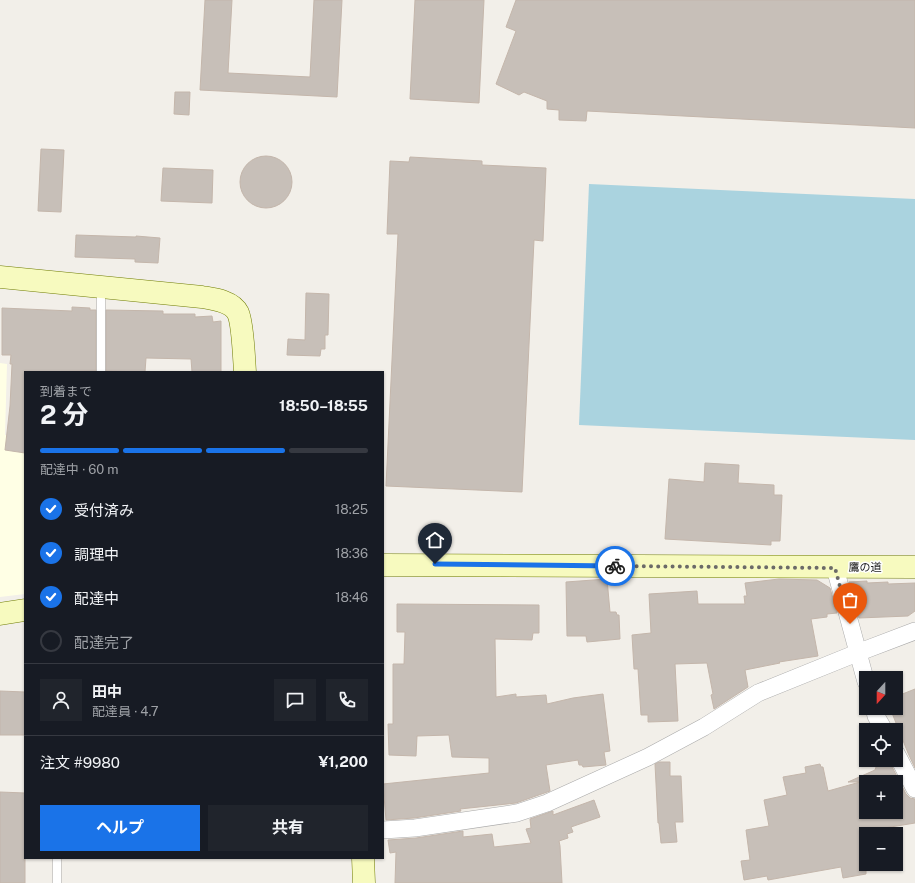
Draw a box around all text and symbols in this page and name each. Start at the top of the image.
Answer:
text: 到着まで [40,384,92,399]
text: 18:50–18:55 [279,397,368,414]
text: 2 分 [40,399,88,430]
text: 配達中 · 60 m [40,462,119,477]
icon: check [40,498,62,520]
text: 受付済み [74,502,134,519]
text: 18:25 [335,502,368,517]
pin [418,523,452,564]
icon: home [424,529,446,551]
icon: check [40,542,62,564]
text: 調理中 [74,546,119,563]
text: 18:36 [335,546,368,561]
courier [595,546,635,586]
icon: bike [604,555,626,577]
street label: 鷹の道 [849,561,882,573]
pin [833,583,867,624]
icon: check [40,586,62,608]
icon: bag [839,589,861,611]
text: 配達中 [74,590,119,607]
text: 18:46 [335,590,368,605]
text: 配達完了 [74,634,134,651]
north arrow [859,671,903,715]
map controls [859,671,903,871]
button: person [40,679,82,721]
button: chat [274,679,316,721]
button: phone [326,679,368,721]
text: 田中 [92,683,122,700]
text: 配達員 · 4.7 [92,704,158,719]
button: locate [859,723,903,767]
text: ¥1,200 [318,753,368,770]
text: 注文 #9980 [40,754,120,771]
button: + [859,775,903,819]
button: ヘルプ [40,805,200,851]
button: 共有 [208,805,368,851]
button: − [859,827,903,871]

